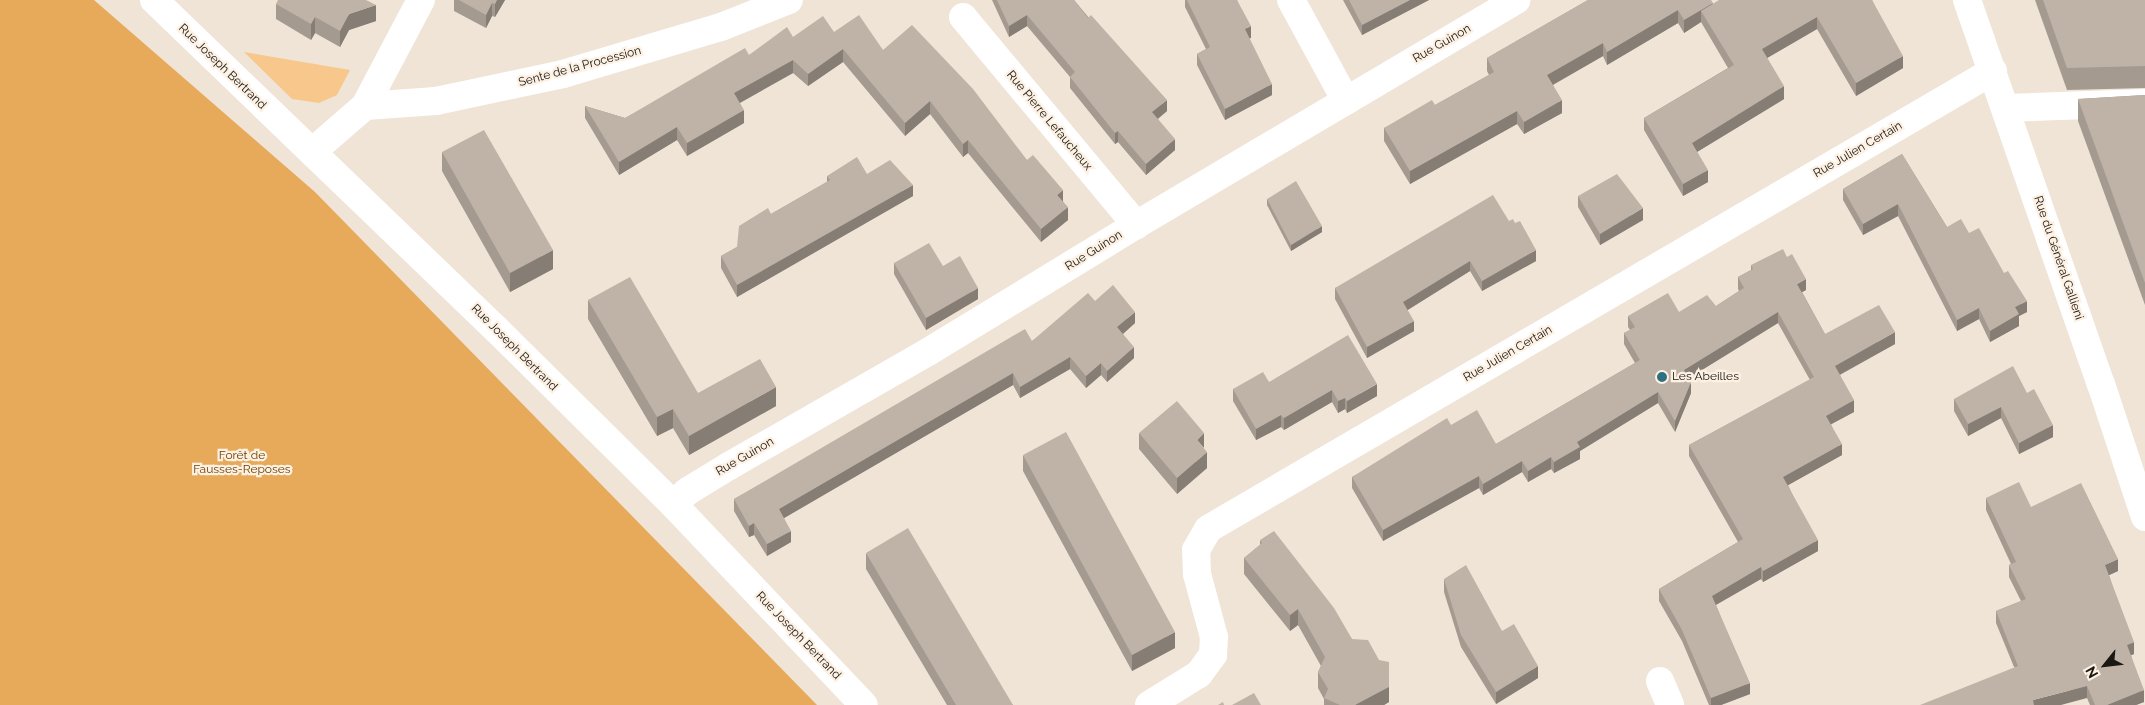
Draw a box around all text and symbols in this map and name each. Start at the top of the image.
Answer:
street label: Rue Joseph Bertrand [175,21,269,113]
street label: Rue Guinon [1410,22,1474,66]
street label: Sente de la Procession [517,44,643,90]
street label: Rue Pierre Lefaucheux [1003,68,1095,174]
street label: Rue Julien Certain [1811,119,1905,181]
street label: Rue du Général Gallieni [2030,194,2086,322]
street label: Rue Guinon [1063,228,1125,274]
street label: Rue Joseph Bertrand [468,302,560,394]
street label: Rue Julien Certain [1461,323,1555,385]
place label: Les Abeilles [1672,370,1739,384]
marker: Les Abeilles [1656,371,1668,383]
street label: Rue Guinon [713,435,777,479]
park label: Forêt de Fausses-Reposes [193,449,291,477]
street label: Rue Joseph Bertrand [752,589,844,683]
north arrow [2080,640,2130,690]
text: N [2082,664,2101,681]

